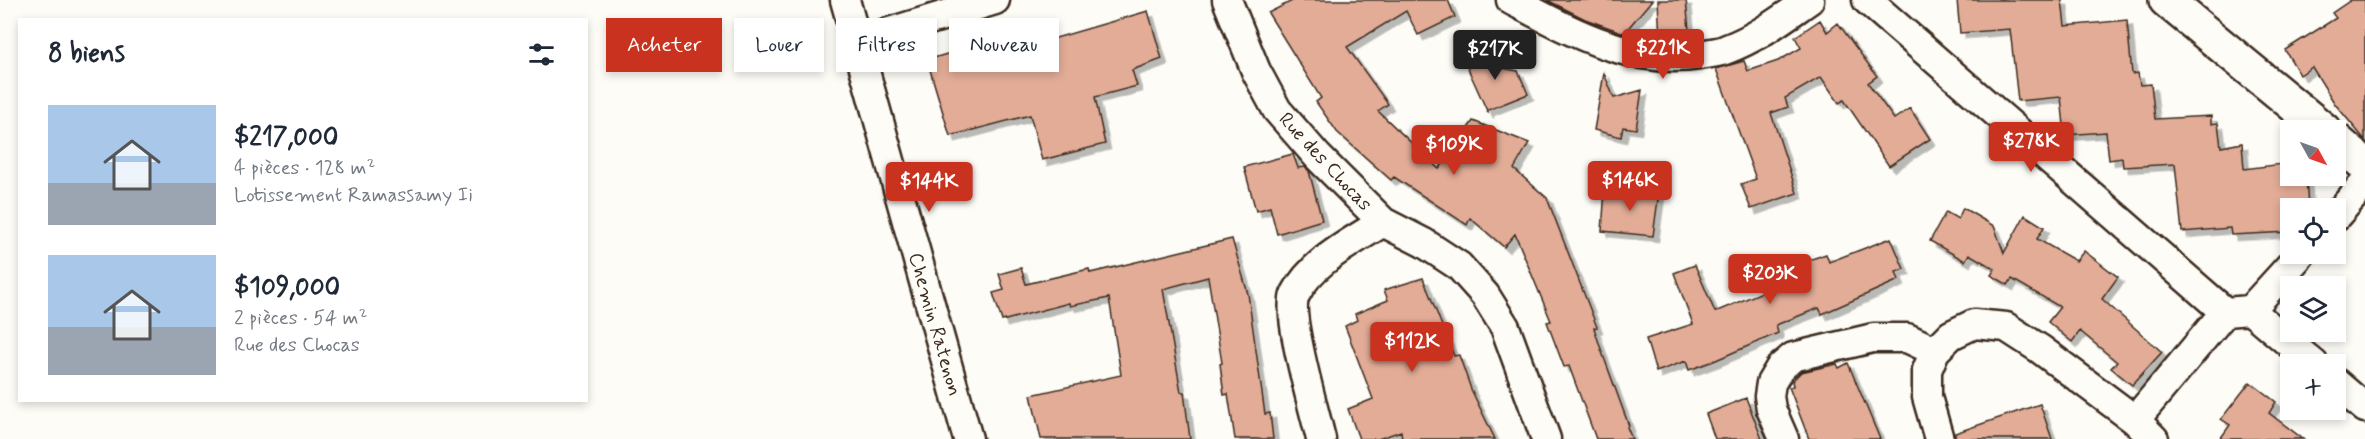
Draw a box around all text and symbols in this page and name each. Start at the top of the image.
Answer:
chip: Acheter [606,18,722,72]
chip: Louer [734,18,824,72]
chip: Filtres [836,18,937,72]
chip: Nouveau [949,18,1059,72]
pin: $221K [1621,29,1705,80]
pin: $217K [1453,30,1537,81]
text: $221K [1636,35,1690,62]
text: $217K [1467,36,1523,63]
text: 8 biens [48,37,125,71]
icon: filters [525,38,558,71]
street label: Rue des Chocas [1272,107,1378,217]
north arrow [2280,120,2346,186]
map controls [2280,120,2346,420]
text: $217,000 [234,121,338,155]
pin: $278K [1989,122,2073,173]
pin: $109K [1412,125,1496,176]
text: $278K [2003,128,2059,155]
icon: home [96,129,168,201]
text: $109K [1426,131,1482,158]
text: 4 pièces · 128 m² [234,155,375,182]
pin: $146K [1588,161,1672,212]
pin: $144K [887,162,971,213]
text: $146K [1602,167,1658,194]
text: $144K [900,168,958,195]
text: Lotissement Ramassamy Ii [234,182,473,209]
button: locate [2280,198,2346,264]
street label: Chemin Ratenon [901,250,968,399]
pin: $203K [1728,254,1812,305]
text: $203K [1742,260,1798,287]
text: $109,000 [234,271,340,305]
button: layers [2280,276,2346,342]
icon: home [96,279,168,351]
text: 2 pièces · 54 m² [234,305,367,332]
pin: $112K [1370,322,1454,373]
text: $112K [1384,328,1440,355]
text: Rue des Chocas [234,332,360,359]
button: + [2280,354,2346,420]

